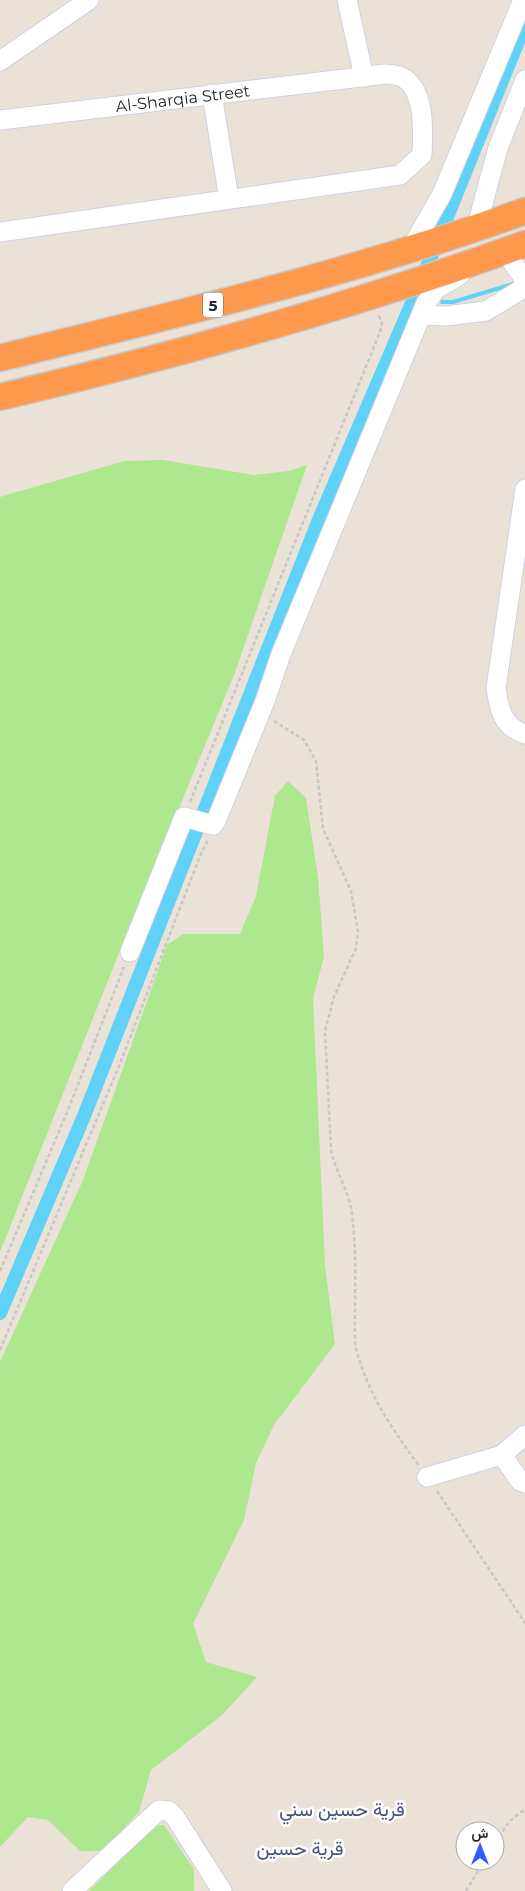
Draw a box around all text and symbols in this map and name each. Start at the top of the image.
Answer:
street label: Al-Sharqia Street [114,81,251,116]
road number: 5 [203,292,223,318]
district label: قرية حسين سني [279,1798,405,1825]
north arrow [455,1821,505,1871]
text: ش [472,1824,489,1842]
district label: قرية حسين [257,1837,343,1860]

